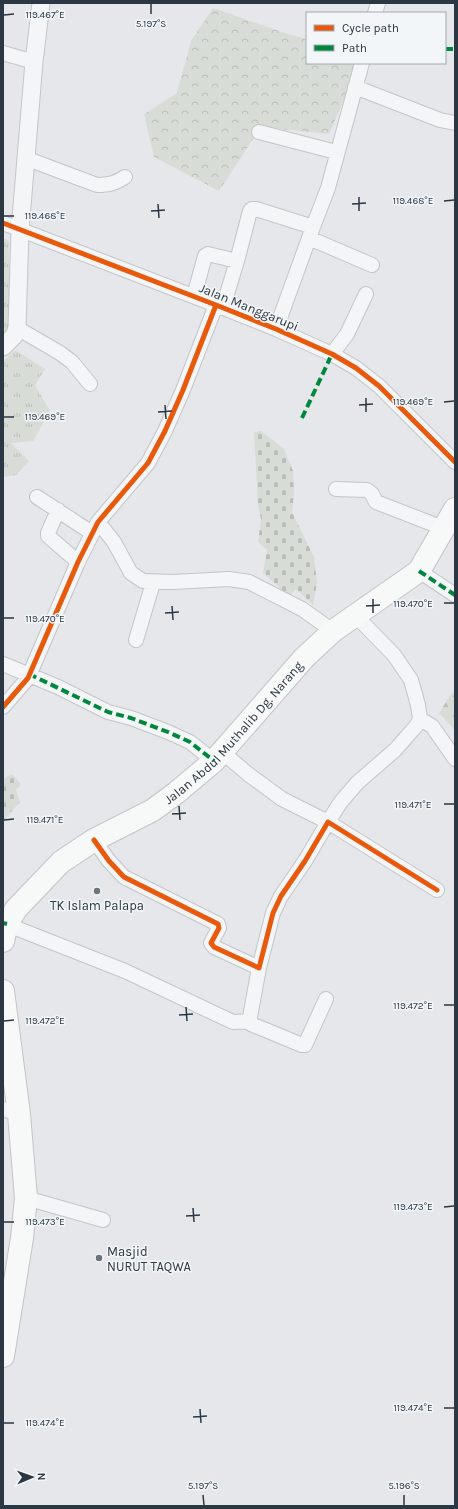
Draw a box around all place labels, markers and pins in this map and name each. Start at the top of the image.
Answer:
marker: TK Islam Palapa [92,886,102,896]
place label: TK Islam Palapa [50,898,144,913]
place label: Masjid NURUT TAQWA [107,1244,192,1274]
marker: Masjid NURUT TAQWA [94,1253,104,1263]

